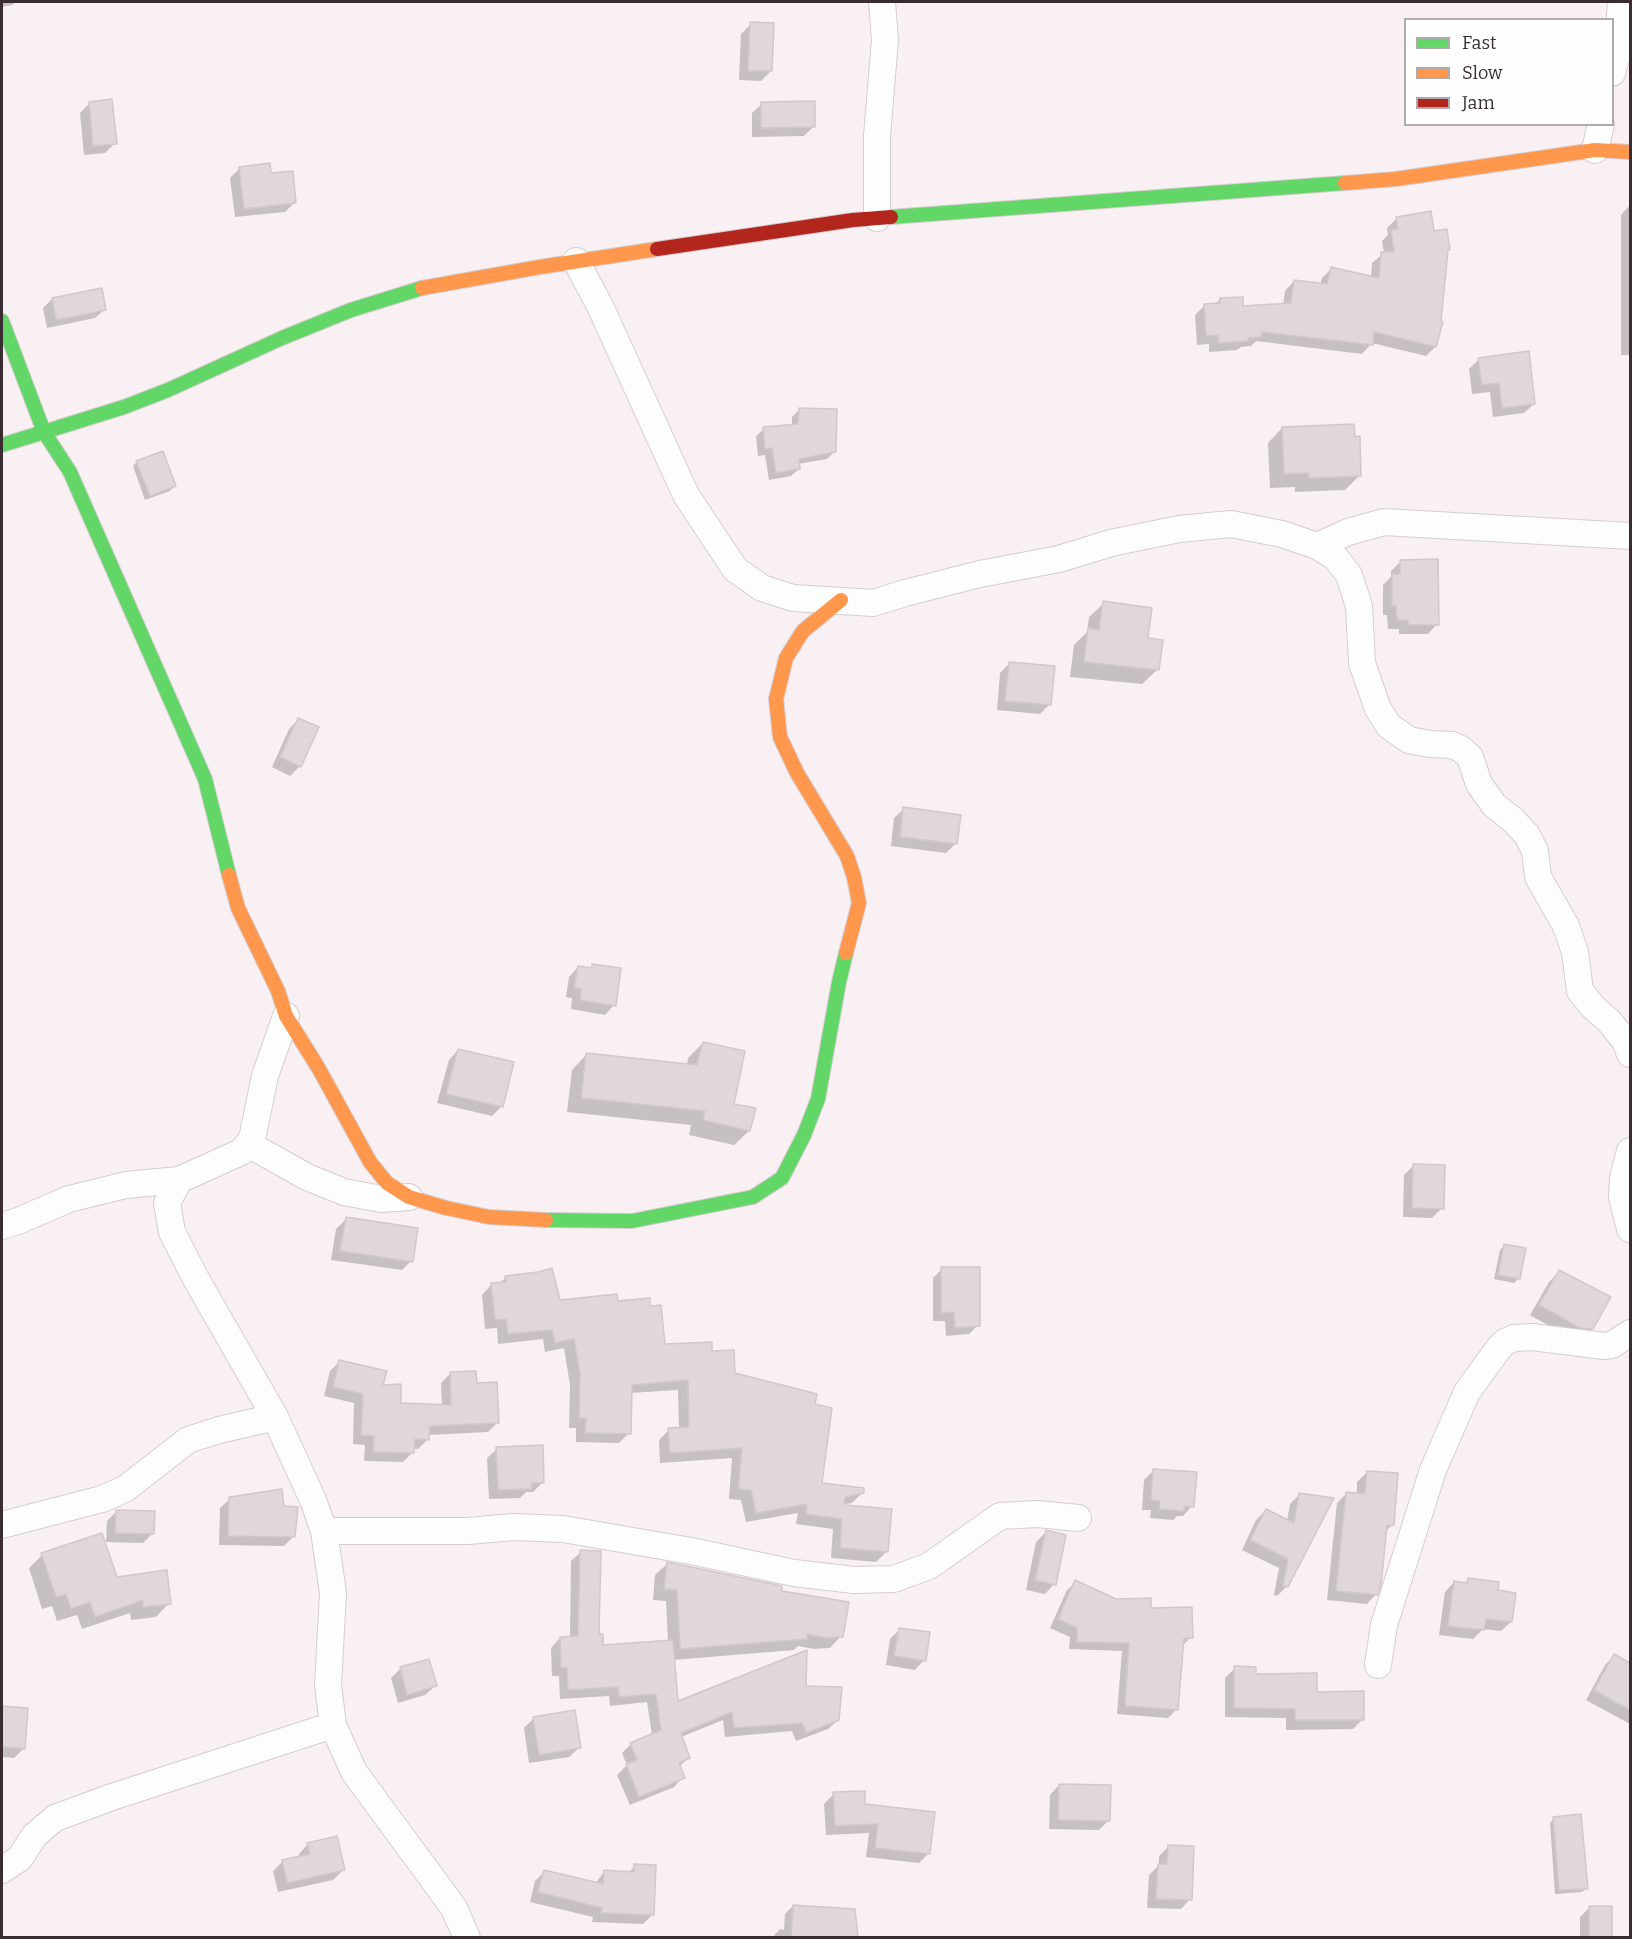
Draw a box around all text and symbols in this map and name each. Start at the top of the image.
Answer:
legend [1404,18,1614,126]
text: Fast [1462,32,1497,54]
text: Slow [1462,62,1502,84]
text: Jam [1462,92,1495,114]

